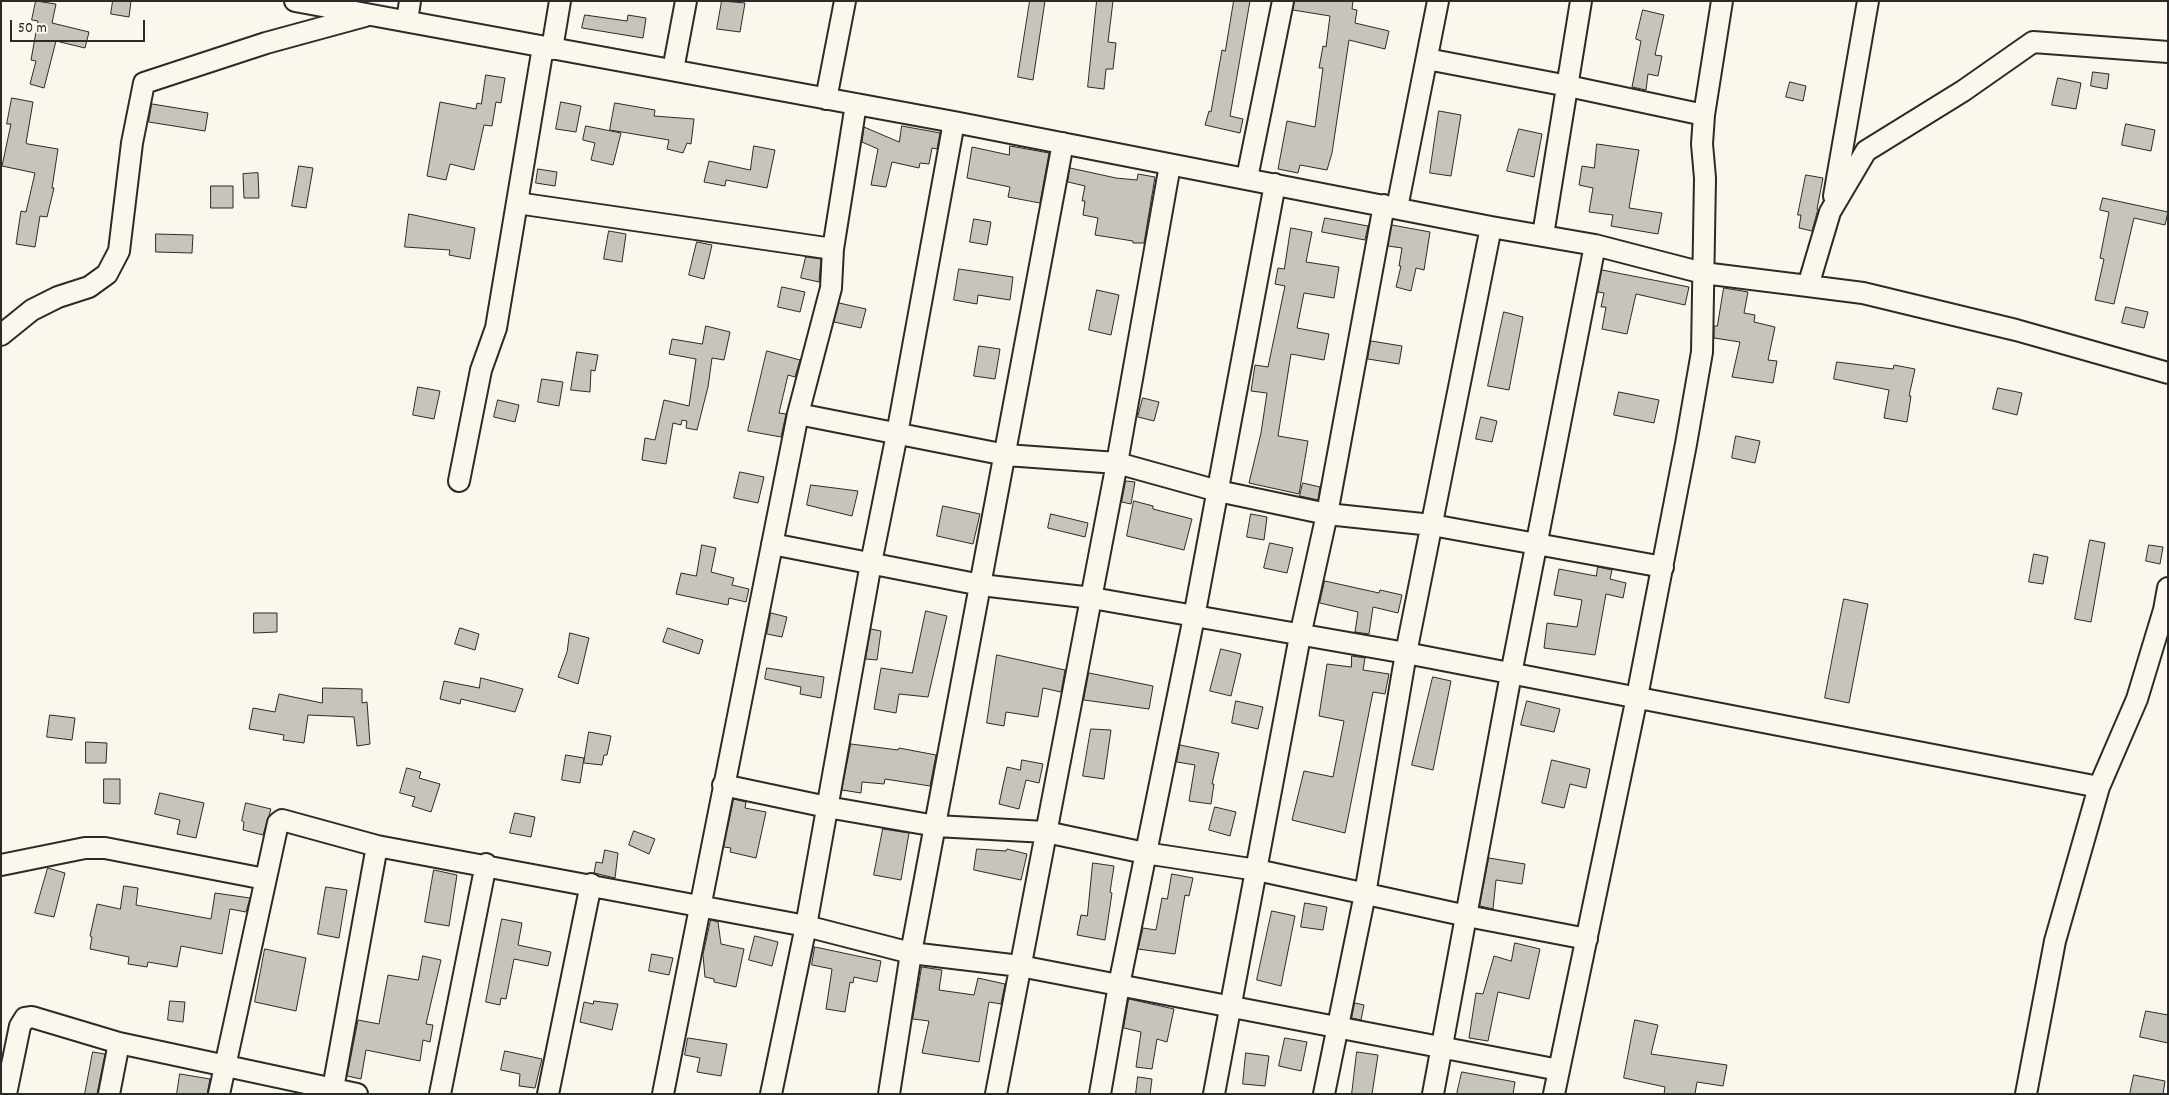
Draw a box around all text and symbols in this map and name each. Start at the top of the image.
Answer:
scale bar [12,10,148,42]
text: 50 m [18,18,47,40]

